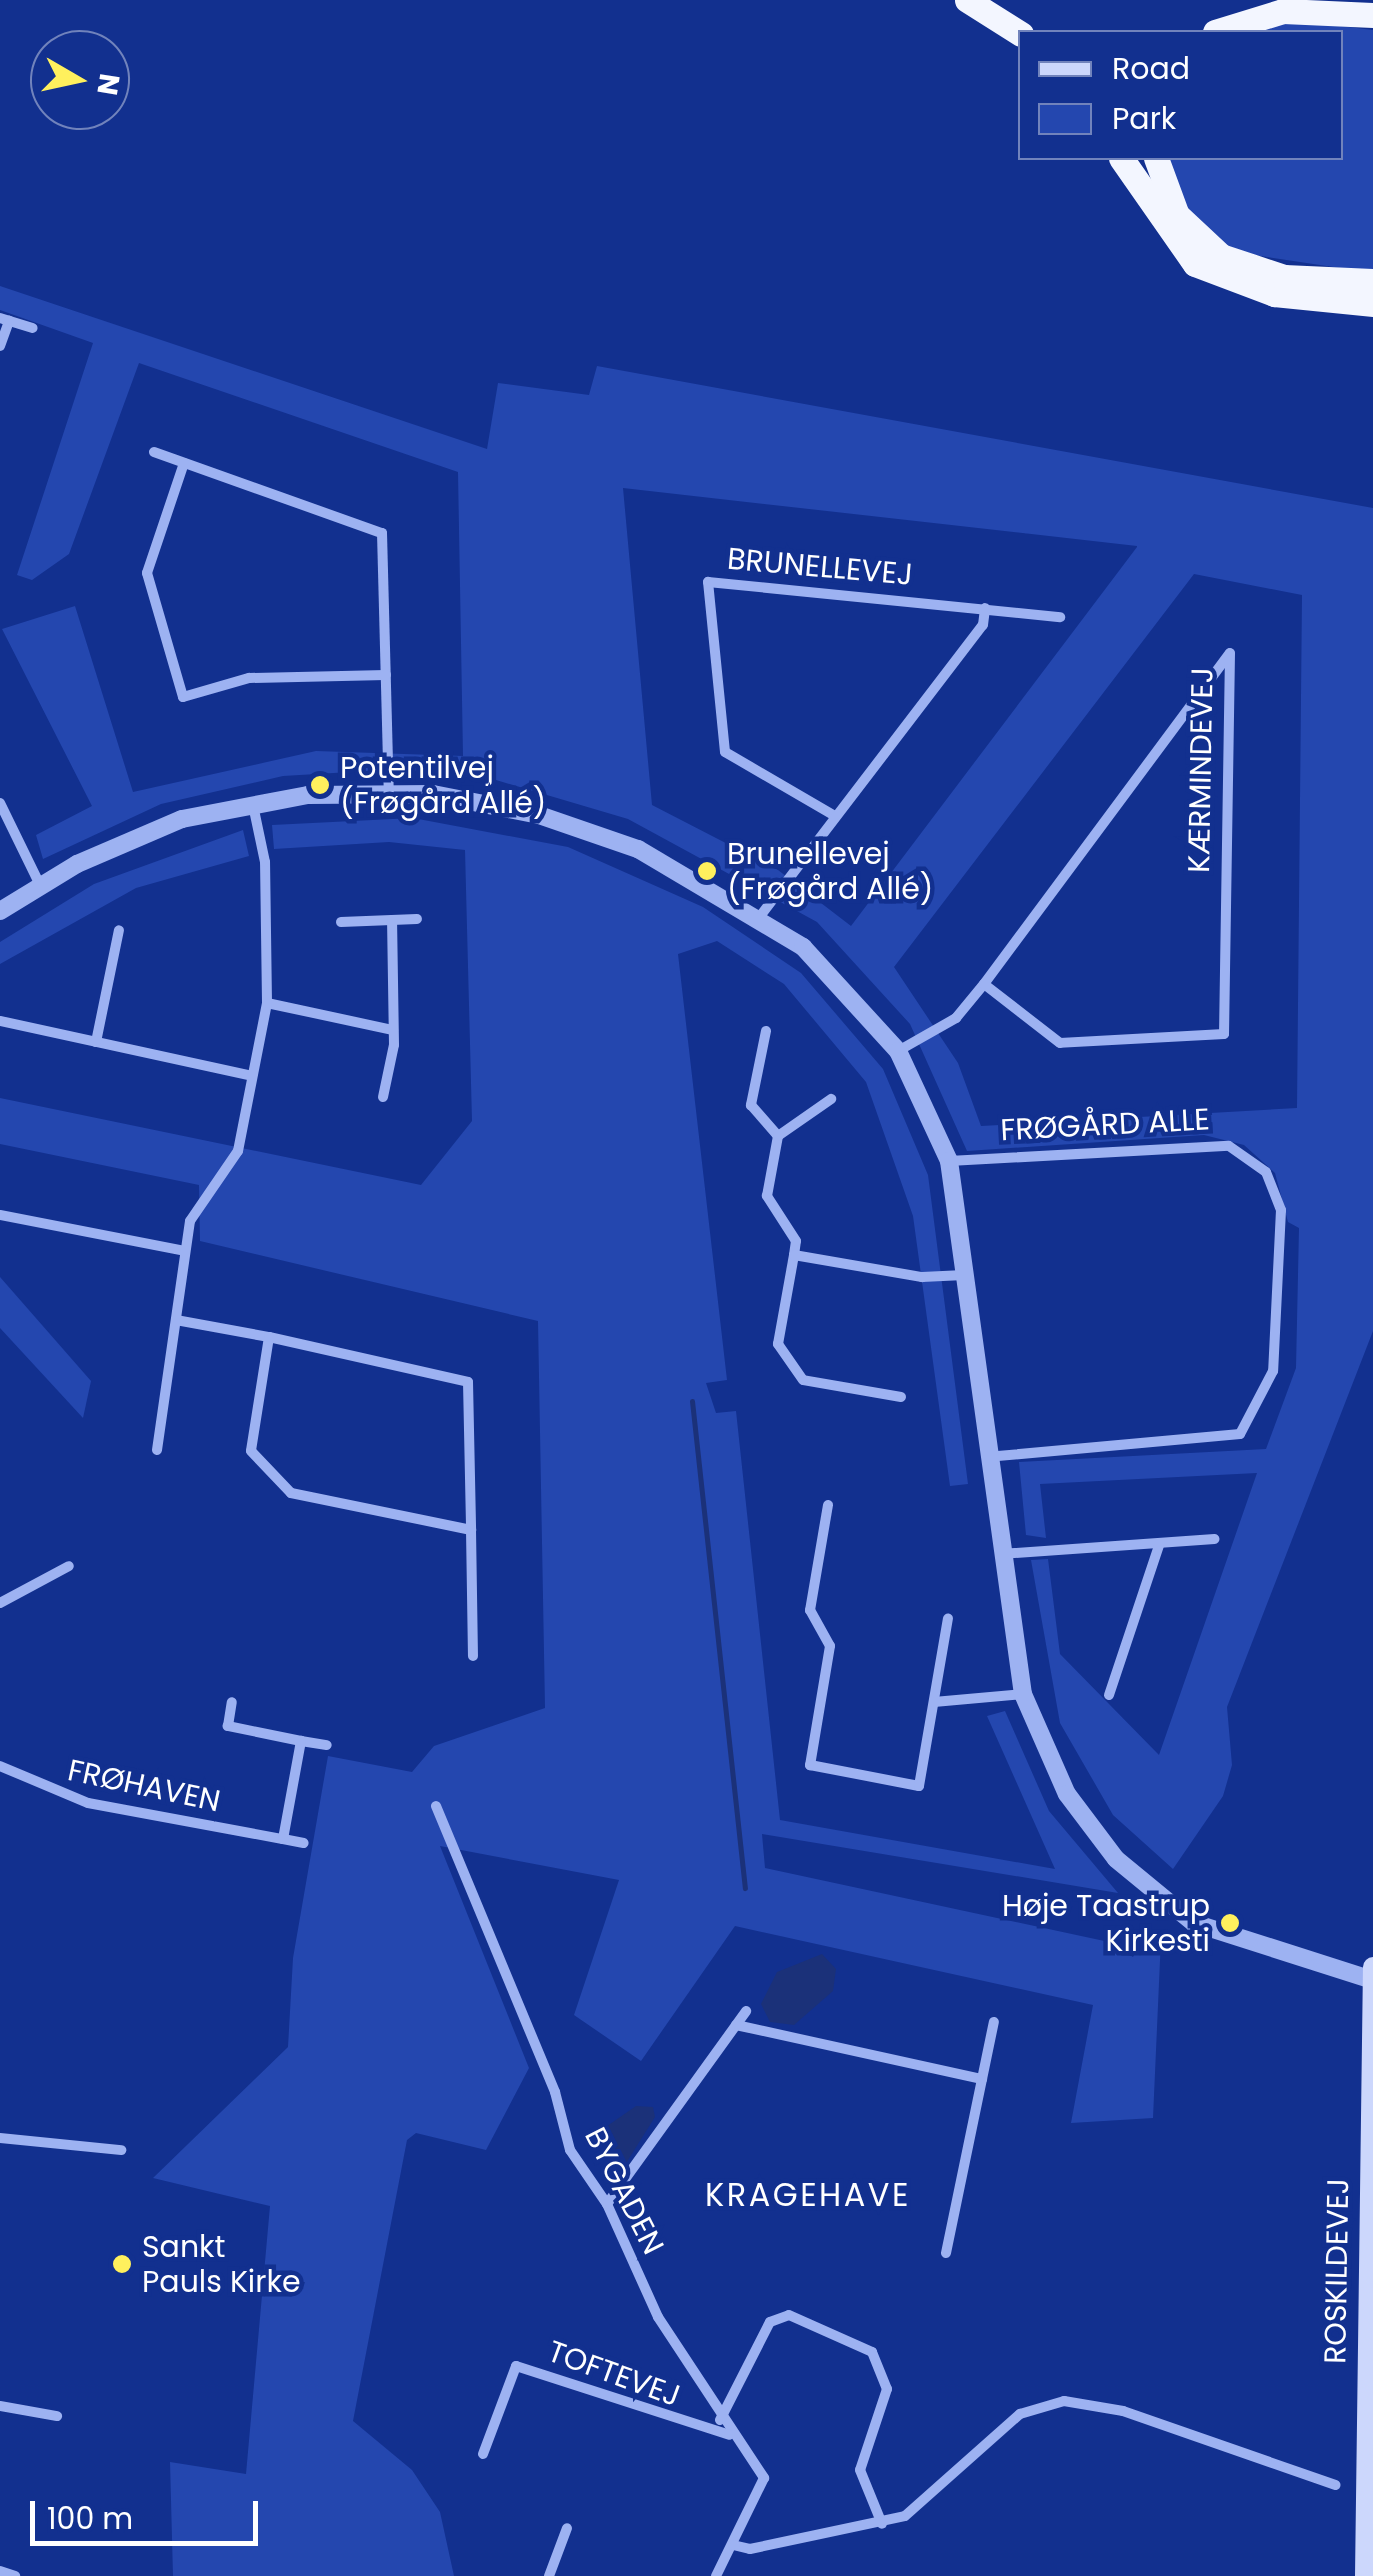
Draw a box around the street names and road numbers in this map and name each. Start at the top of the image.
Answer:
street label: BRUNELLEVEJ [726,541,914,593]
street label: KÆRMINDEVEJ [1181,667,1221,873]
street label: FRØGÅRD ALLE [999,1102,1211,1148]
street label: FRØHAVEN [65,1752,223,1820]
street label: BYGADEN [577,2122,671,2260]
street label: ROSKILDEVEJ [1317,2178,1357,2364]
street label: TOFTEVEJ [543,2333,685,2415]

